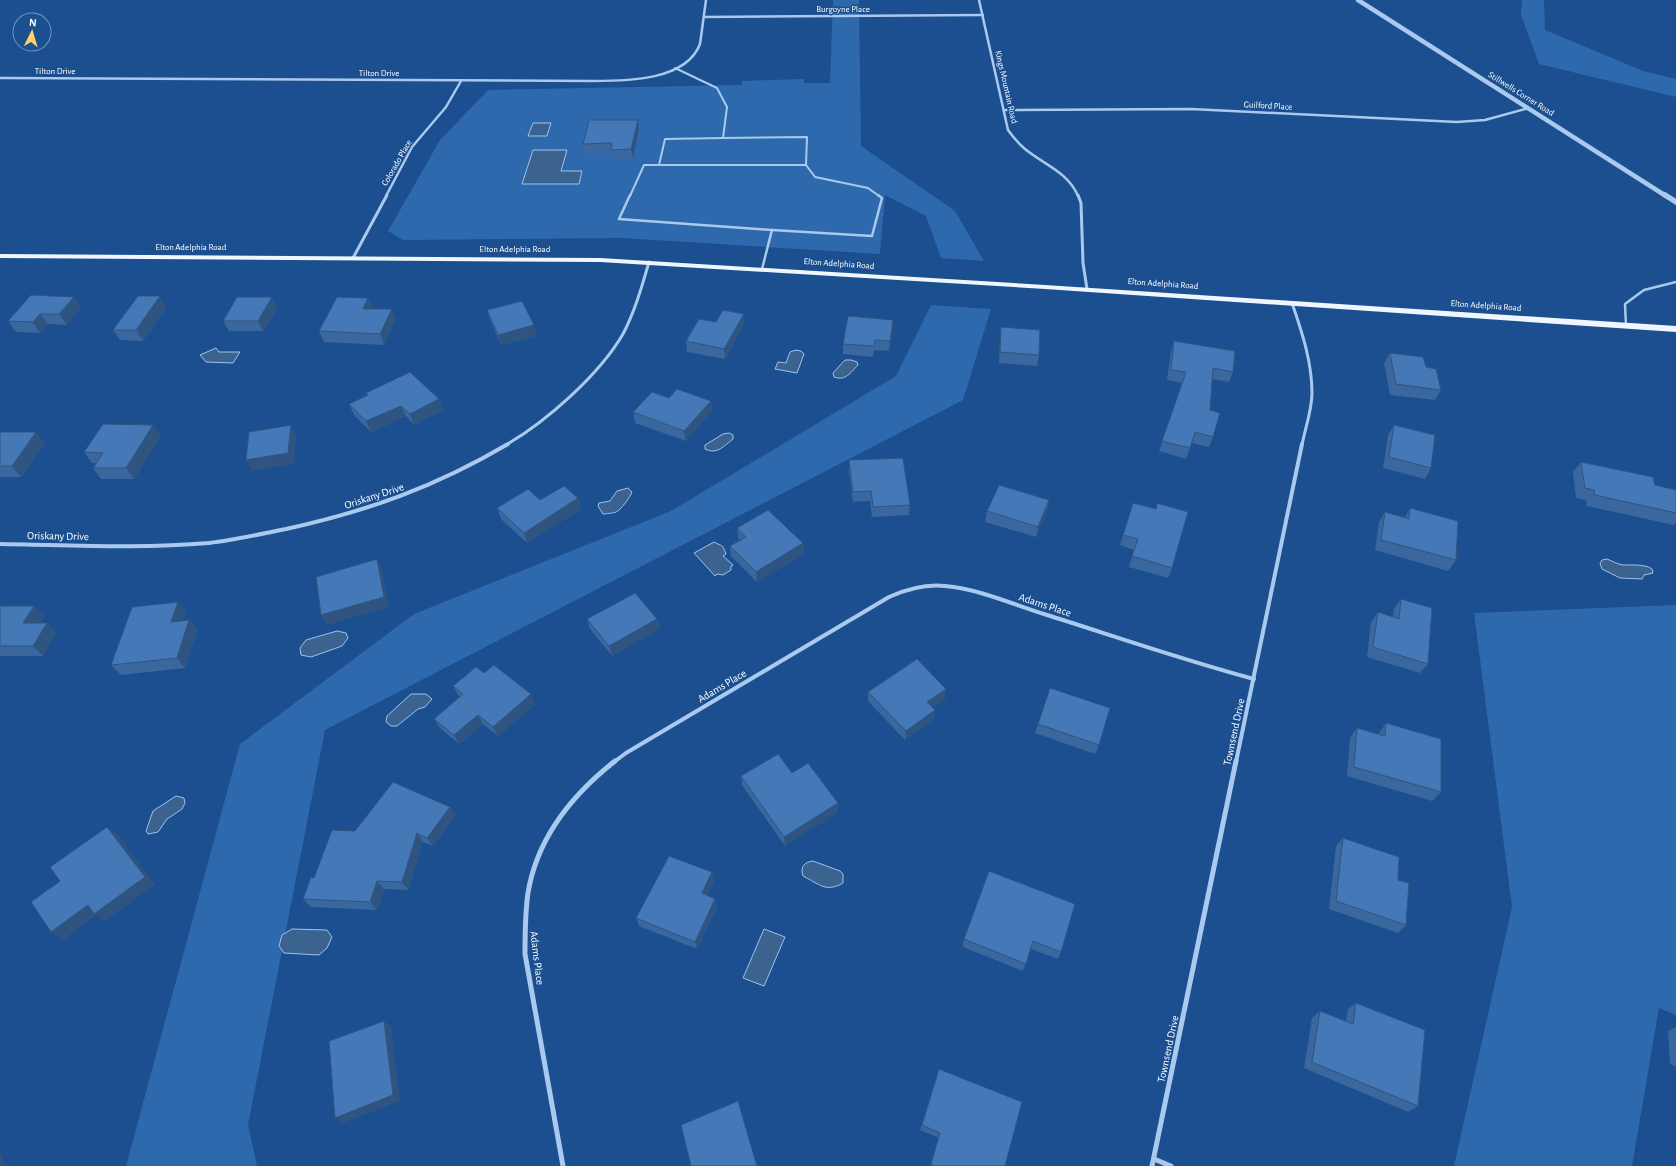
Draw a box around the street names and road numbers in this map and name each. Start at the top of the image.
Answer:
street label: Burgoyne Place [816,5,870,14]
street label: Kings Mountain Road [993,50,1019,125]
street label: Tilton Drive [35,67,75,76]
street label: Tilton Drive [359,69,399,78]
street label: Stillwells Corner Road [1486,70,1556,118]
street label: Guilford Place [1243,100,1293,112]
street label: Colorado Place [380,138,414,188]
street label: Elton Adelphia Road [156,243,227,252]
street label: Elton Adelphia Road [480,245,551,254]
street label: Elton Adelphia Road [803,257,875,271]
street label: Elton Adelphia Road [1127,277,1199,291]
street label: Elton Adelphia Road [1450,299,1522,313]
street label: Oriskany Drive [343,481,405,511]
street label: Oriskany Drive [27,530,89,542]
street label: Adams Place [1017,591,1073,619]
street label: Adams Place [696,667,748,705]
street label: Townsend Drive [1222,697,1246,767]
street label: Adams Place [528,930,546,986]
street label: Townsend Drive [1156,1014,1180,1084]

